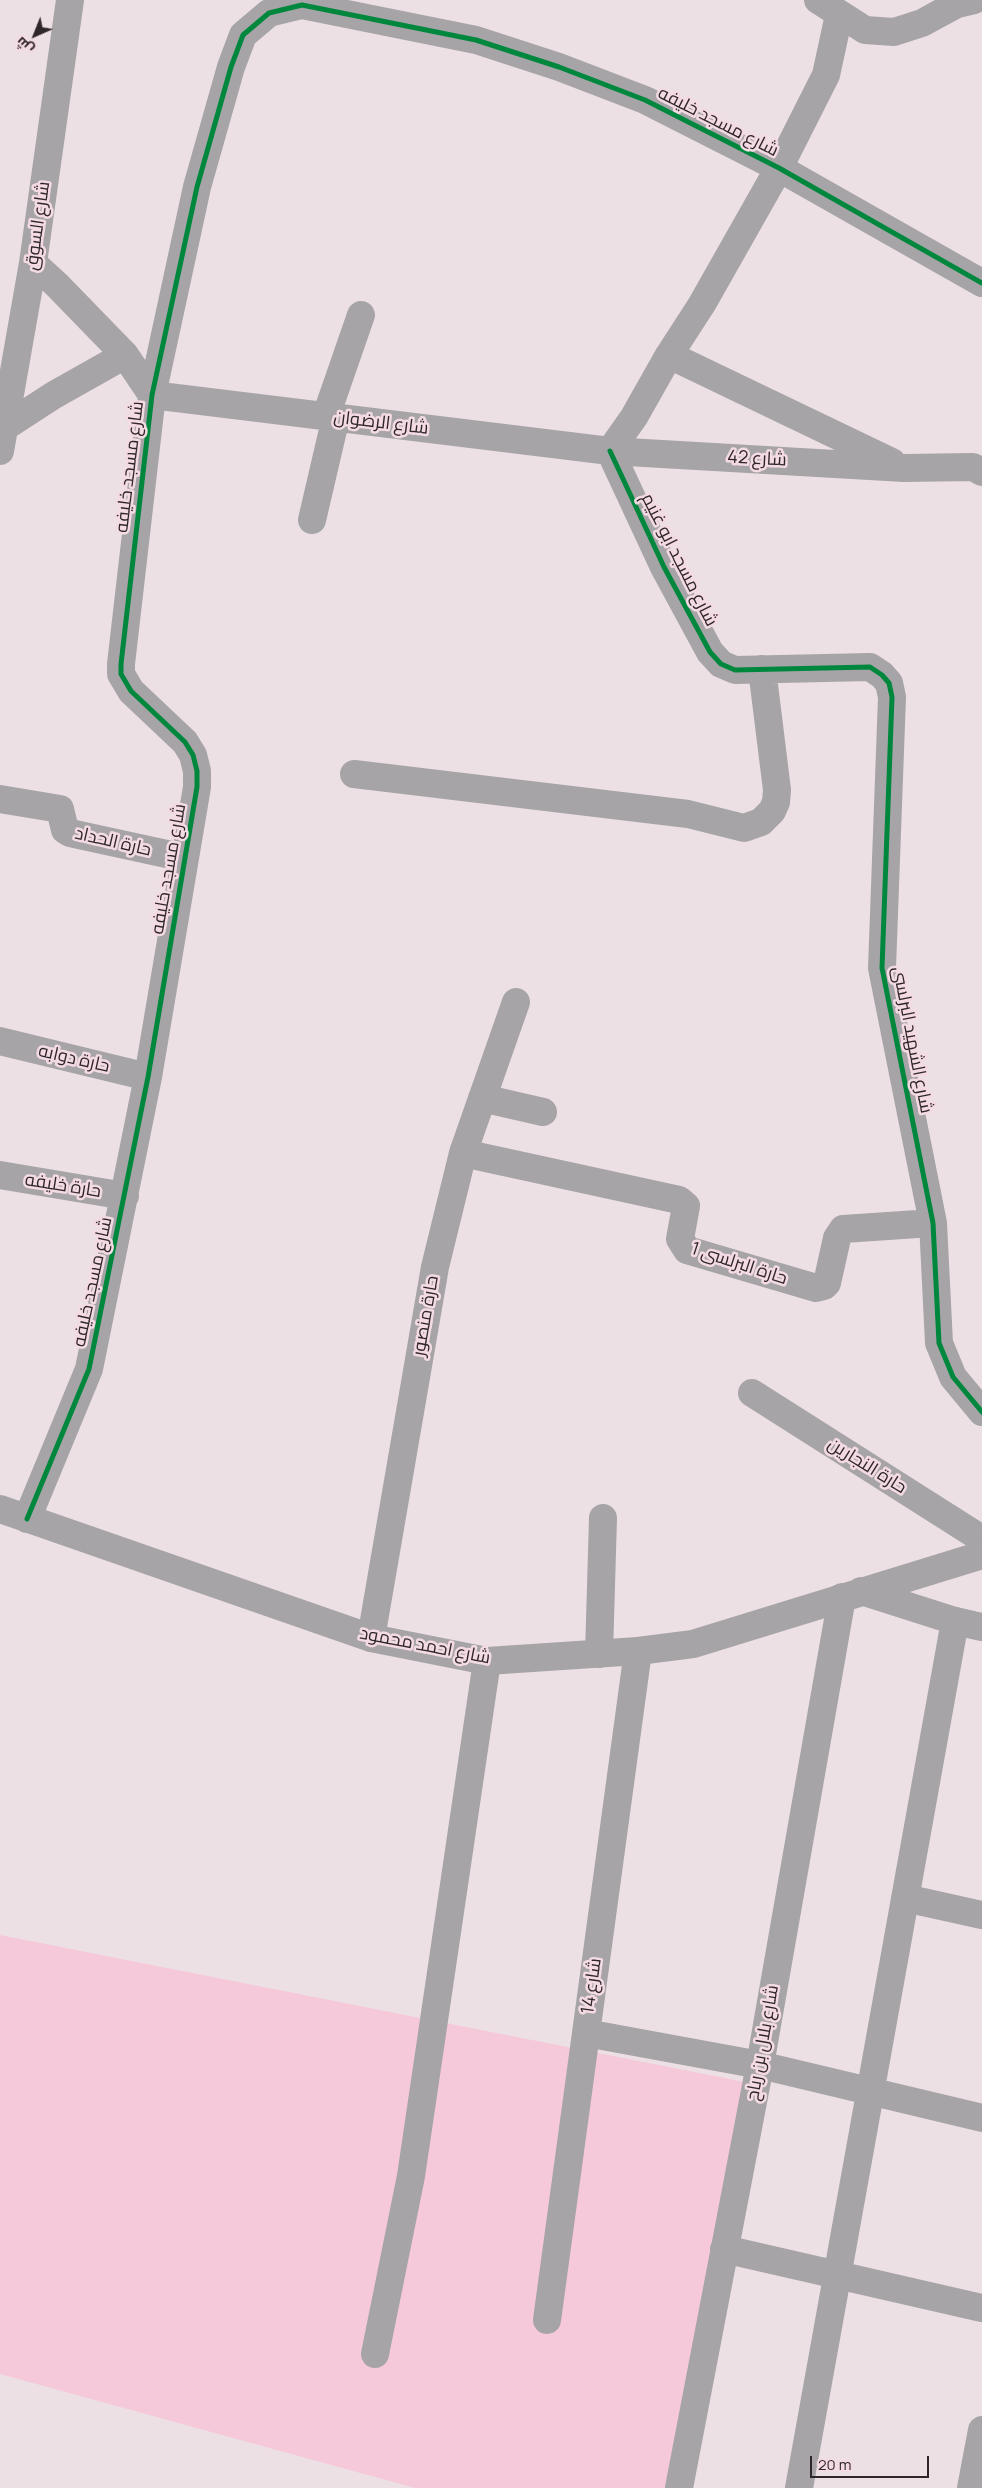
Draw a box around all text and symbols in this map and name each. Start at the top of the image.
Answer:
north arrow [10,10,60,60]
text: ش [11,33,37,59]
street label: شارع مسجد خليفه [654,82,782,162]
street label: شارع السوق [21,180,55,272]
street label: شارع مسجد خليفه [111,400,149,534]
street label: شارع الرضوان [332,406,430,440]
street label: شارع 42 [727,447,787,471]
street label: شارع مسجد ابو غنيم [636,490,722,630]
street label: شارع مسجد خليفه [147,802,191,936]
street label: حارة الحداد [73,823,153,861]
street label: شارع الشهيد البرلسى [887,965,937,1115]
street label: حارة دوابه [36,1040,112,1078]
street label: حارة خليفه [23,1169,103,1203]
street label: شارع مسجد خليفه [69,1215,117,1349]
street label: حارة البرلسى 1 [688,1238,790,1290]
street label: حارة منصور [408,1274,444,1358]
street label: حارة النجارين [824,1433,910,1499]
street label: شارع احمد محمود [358,1623,492,1669]
street label: شارع 14 [577,1957,607,2015]
street label: شارع بلال بن رباح [742,1983,784,2103]
scale bar [812,2446,931,2478]
text: 20 m [818,2454,851,2475]

